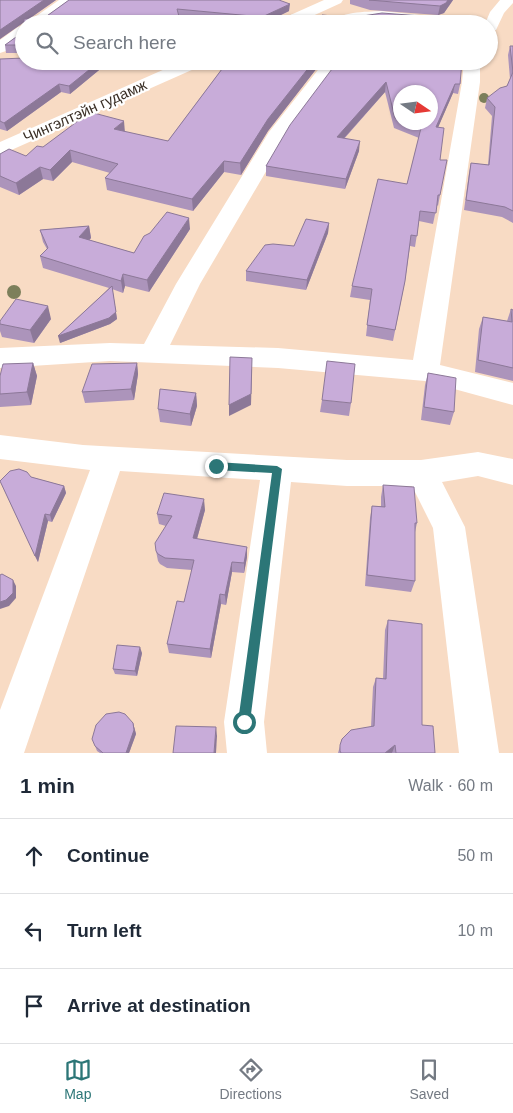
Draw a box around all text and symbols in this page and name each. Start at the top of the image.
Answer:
search box [15,15,498,70]
icon: search [33,29,61,57]
text: Search here [73,32,177,53]
street label: Чингэлтэйн гудамж [20,76,149,145]
north arrow [393,85,438,130]
route end [205,455,228,478]
route start [233,711,256,734]
text: 1 min [20,774,75,797]
text: Walk · 60 m [408,777,493,794]
icon: ahead [20,842,48,870]
text: Continue [67,845,149,866]
text: 50 m [457,847,493,864]
icon: left [20,917,48,945]
text: Turn left [67,920,142,941]
text: 10 m [457,922,493,939]
icon: arrive [20,992,48,1020]
text: Arrive at destination [67,995,251,1016]
tab: Map [64,1056,92,1102]
tab: Directions [220,1056,282,1102]
tab: Saved [409,1056,449,1102]

